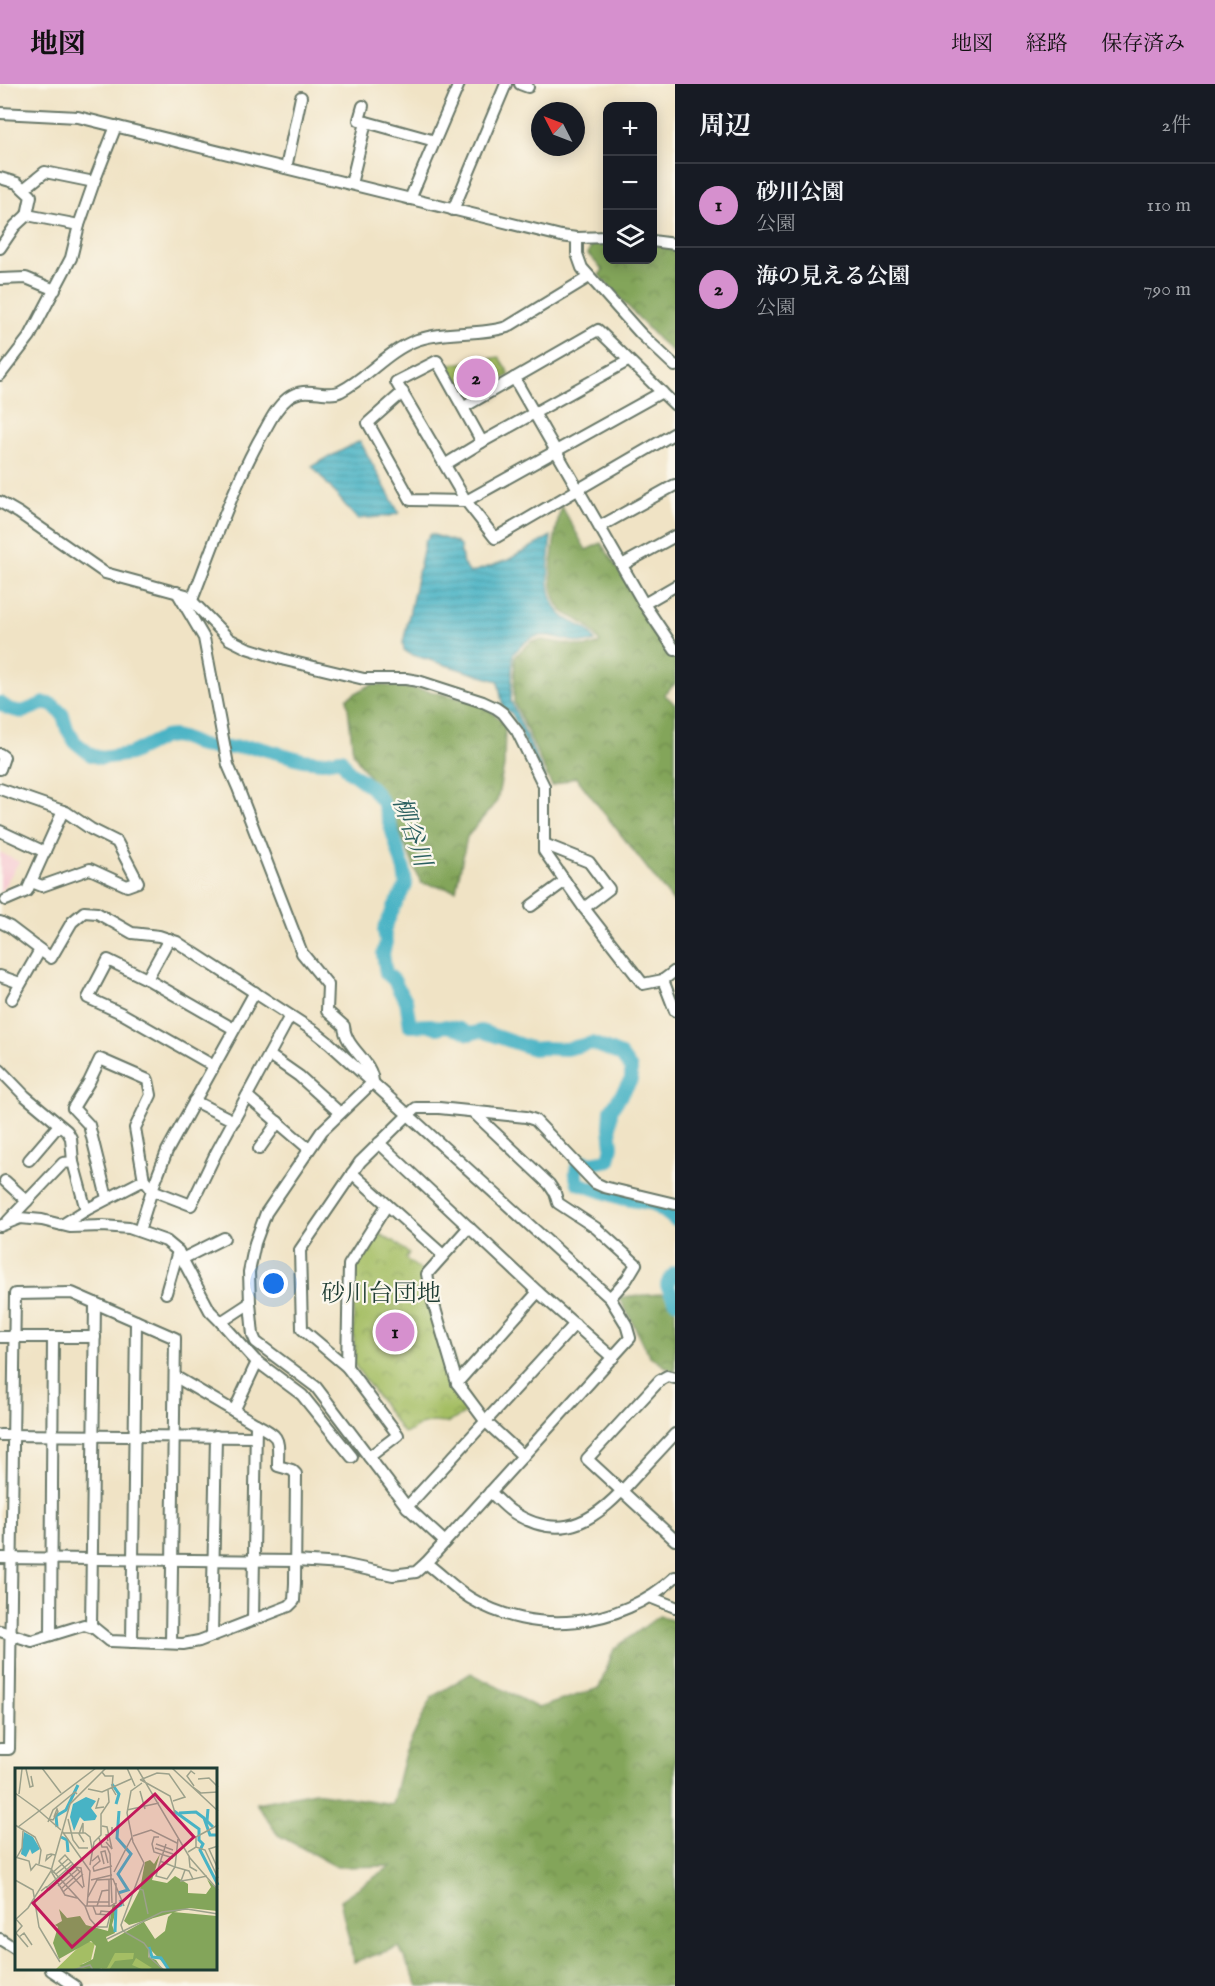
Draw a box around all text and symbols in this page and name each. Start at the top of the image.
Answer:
text: 地図 [30,28,86,63]
text: 地図 [951,31,993,58]
text: 経路 [1026,31,1068,58]
text: 保存済み [1101,31,1185,58]
north arrow [531,102,585,156]
map controls [603,102,657,264]
button: + [603,102,657,156]
text: 周辺 [699,110,751,143]
text: 2件 [1162,113,1191,138]
button: − [603,156,657,210]
text: 砂川公園 [756,179,844,207]
text: 1 [715,193,722,218]
text: 110 m [1147,193,1191,218]
button: layers [603,210,657,264]
text: 公園 [756,212,796,237]
text: 海の見える公園 [756,263,910,291]
text: 2 [714,277,723,302]
text: 790 m [1143,277,1191,302]
text: 公園 [756,296,796,321]
pin: 2 [456,356,496,400]
water label: 柳谷川 [385,793,438,874]
your location [259,1269,288,1298]
district label: 砂川台団地 [321,1279,441,1310]
pin: 1 [376,1310,414,1354]
inset map [15,1768,218,1971]

